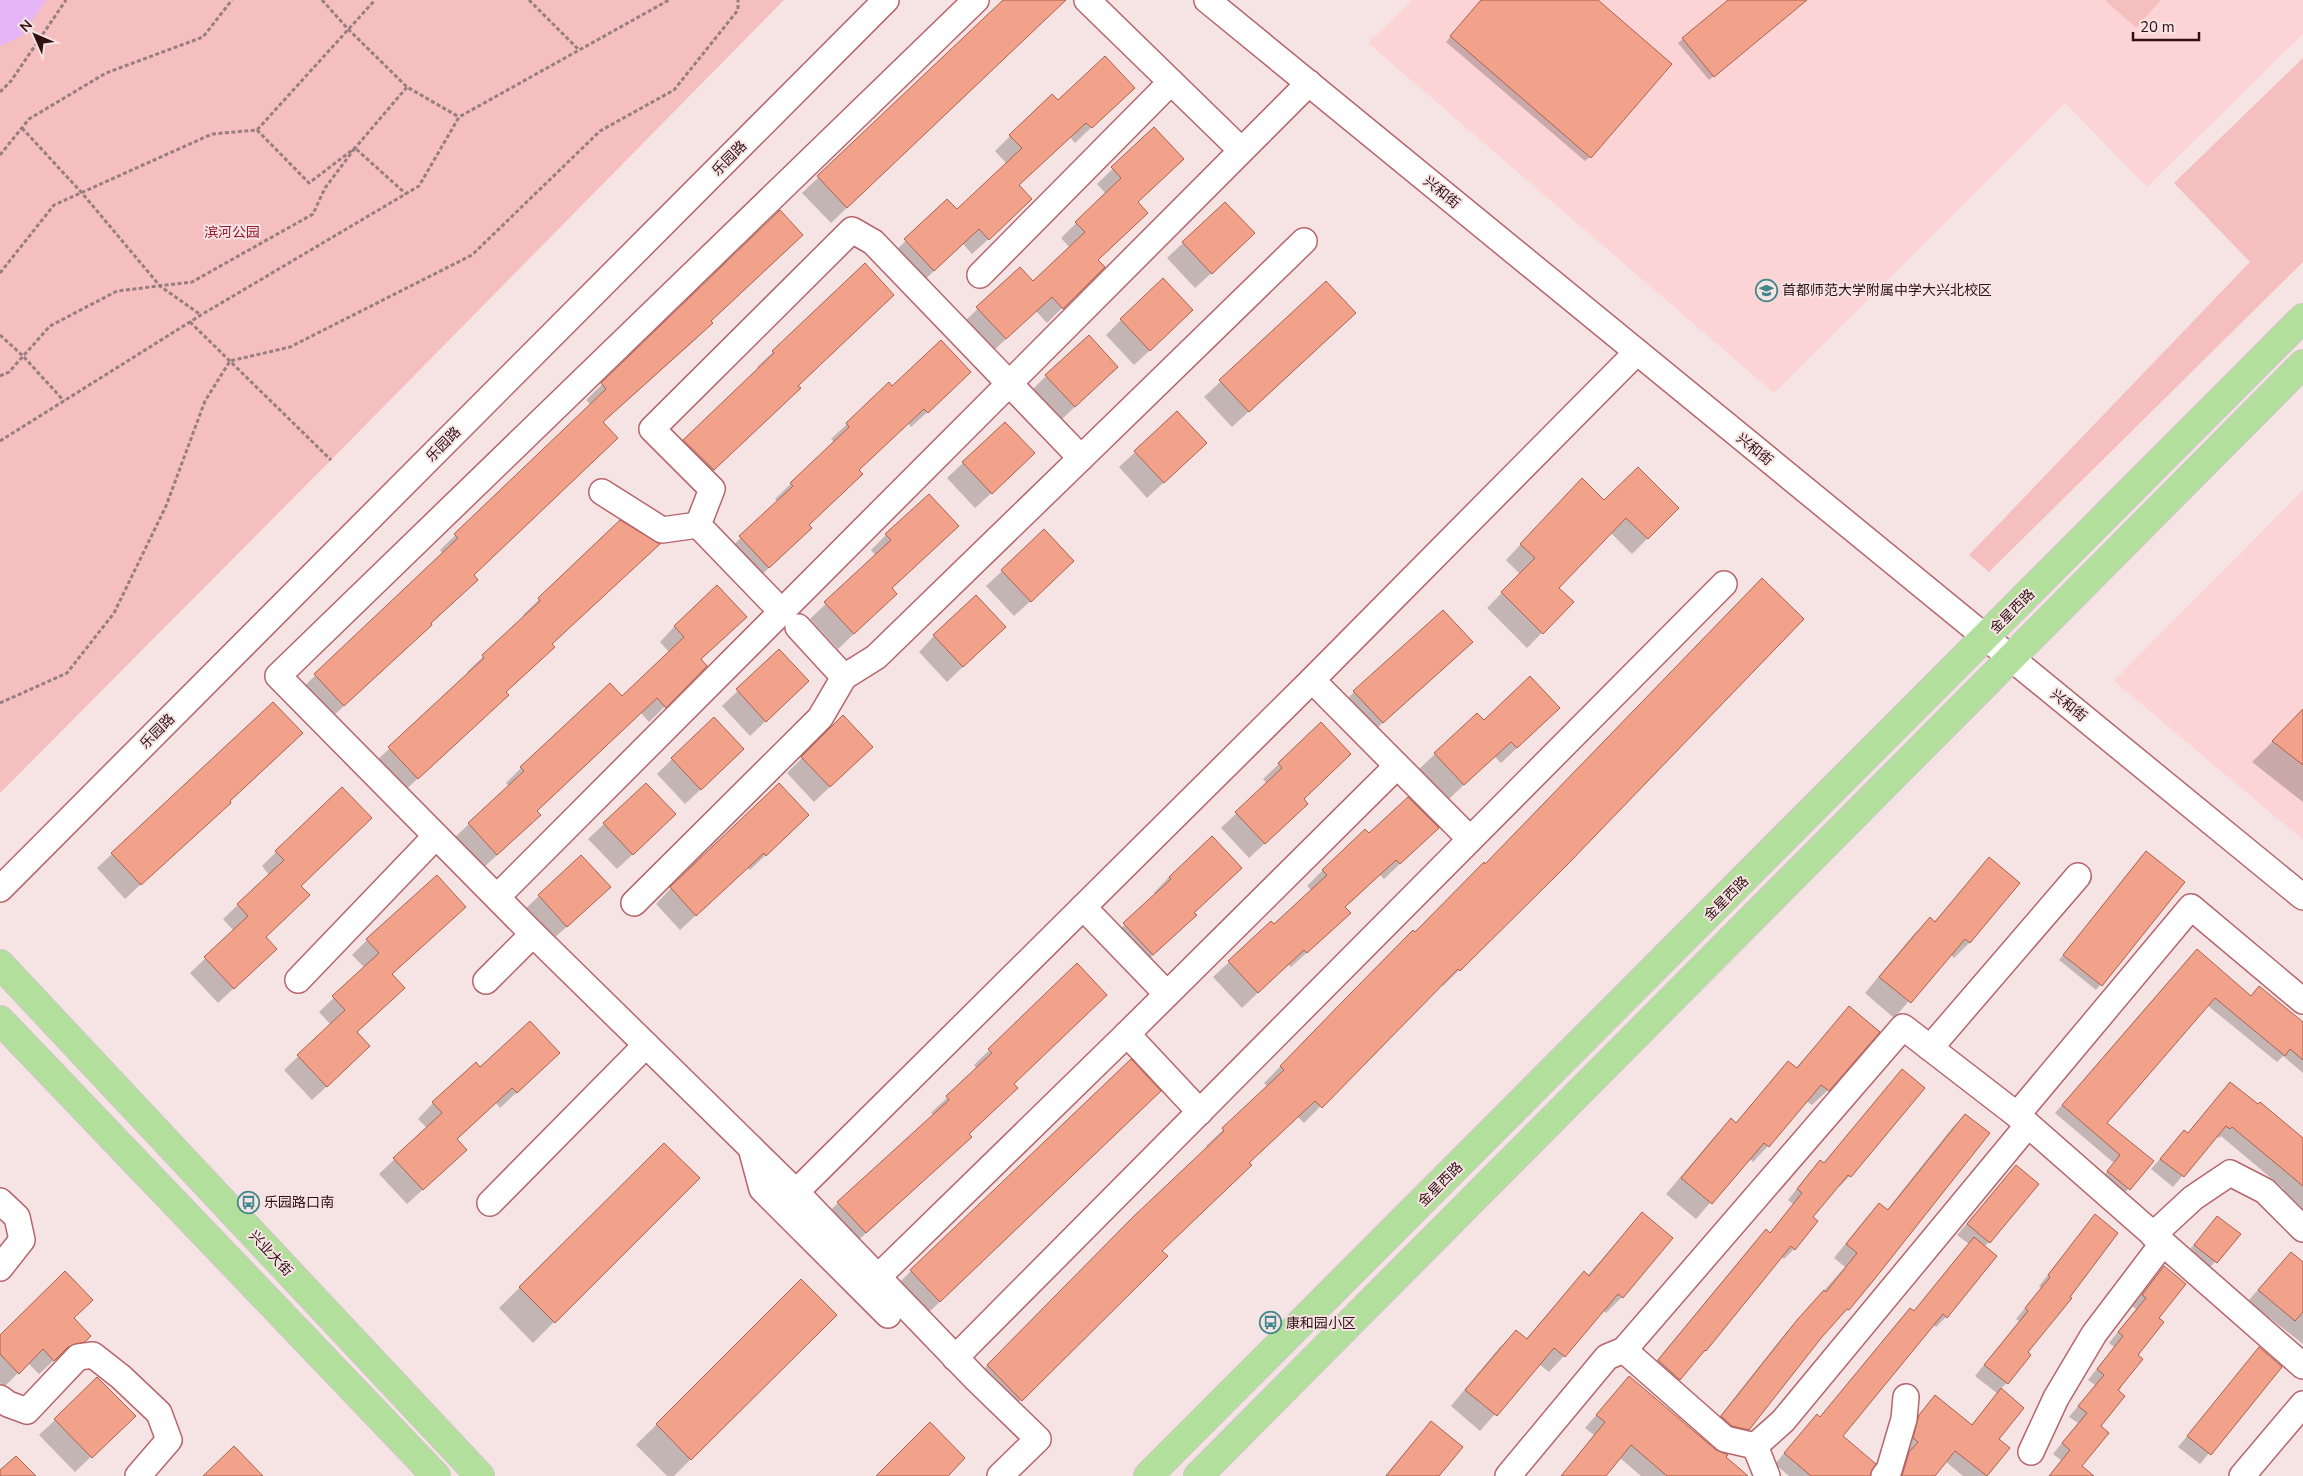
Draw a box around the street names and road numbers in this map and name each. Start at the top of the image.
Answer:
street label: 乐园路 [708,137,751,180]
street label: 兴和街 [1419,172,1464,213]
street label: 乐园路 [422,423,465,466]
street label: 兴和街 [1732,429,1777,470]
street label: 金星西路 [1986,585,2039,638]
street label: 兴和街 [2046,685,2091,726]
street label: 乐园路 [136,710,179,753]
street label: 金星西路 [1700,872,1753,925]
street label: 金星西路 [1414,1158,1467,1211]
street label: 兴业大街 [245,1226,297,1280]

